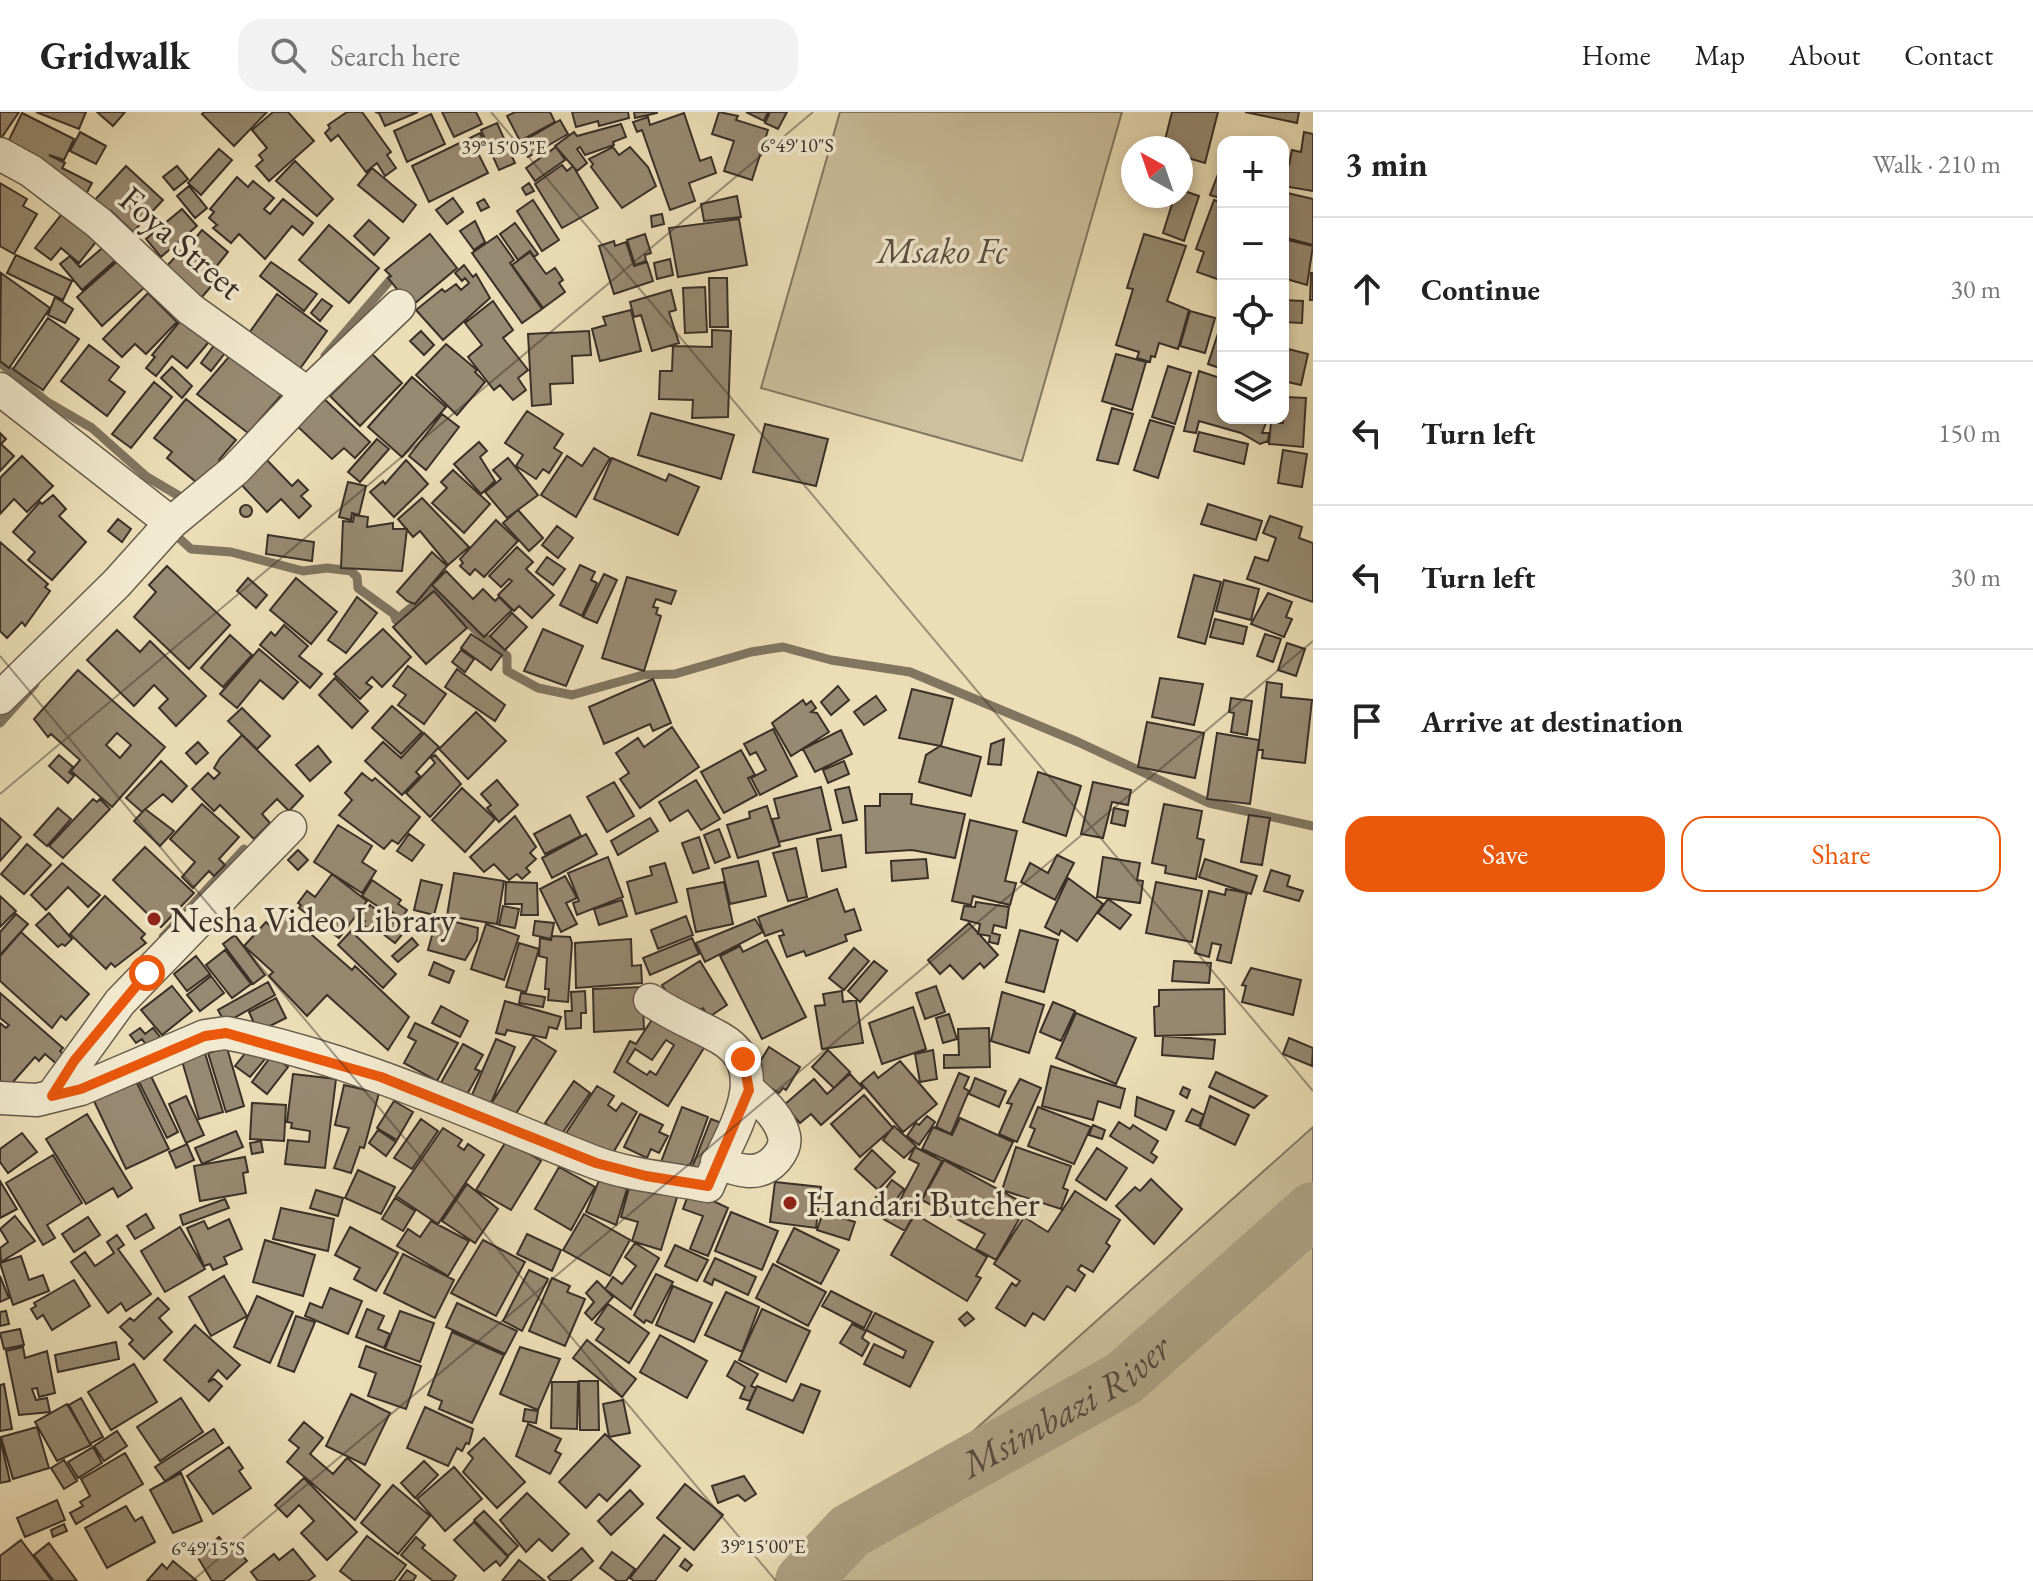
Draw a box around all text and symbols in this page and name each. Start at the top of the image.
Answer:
search box [238,19,798,91]
text: Gridwalk [40,31,190,80]
icon: search [266,33,310,77]
text: Search here [330,36,460,75]
text: Home [1581,37,1651,73]
text: Map [1695,37,1745,73]
text: About [1789,37,1860,73]
text: Contact [1904,37,1993,73]
text: 6°49'10"S [760,132,834,158]
text: 39°15'05"E [461,134,547,160]
north arrow [1121,136,1193,208]
map controls [1217,136,1289,424]
button: + [1217,136,1289,208]
text: 3 min [1345,142,1428,186]
text: Walk · 210 m [1873,147,2001,181]
street label: Foya Street [110,175,254,310]
button: − [1217,208,1289,280]
park label: Msako Fc [875,227,1007,274]
icon: ahead [1345,267,1389,311]
text: Continue [1421,270,1540,309]
text: 30 m [1951,272,2001,306]
button: locate [1217,280,1289,352]
button: layers [1217,352,1289,424]
icon: left [1345,411,1389,455]
text: Turn left [1421,414,1535,453]
text: 150 m [1938,416,2001,450]
icon: left [1345,555,1389,599]
text: Turn left [1421,558,1535,597]
text: 30 m [1951,560,2001,594]
icon: arrive [1345,699,1389,743]
text: Arrive at destination [1421,702,1683,741]
button: Save [1345,816,1665,892]
button: Share [1681,816,2001,892]
place label: Nesha Video Library [170,896,456,943]
marker: Nesha Video Library [145,910,163,928]
route start [129,955,165,991]
route end [725,1041,761,1077]
place label: Handari Butcher [806,1180,1040,1227]
marker: Handari Butcher [781,1194,799,1212]
water label: Msimbazi River [950,1322,1182,1489]
text: 39°15'00"E [720,1533,806,1559]
text: 6°49'15"S [171,1535,245,1561]

